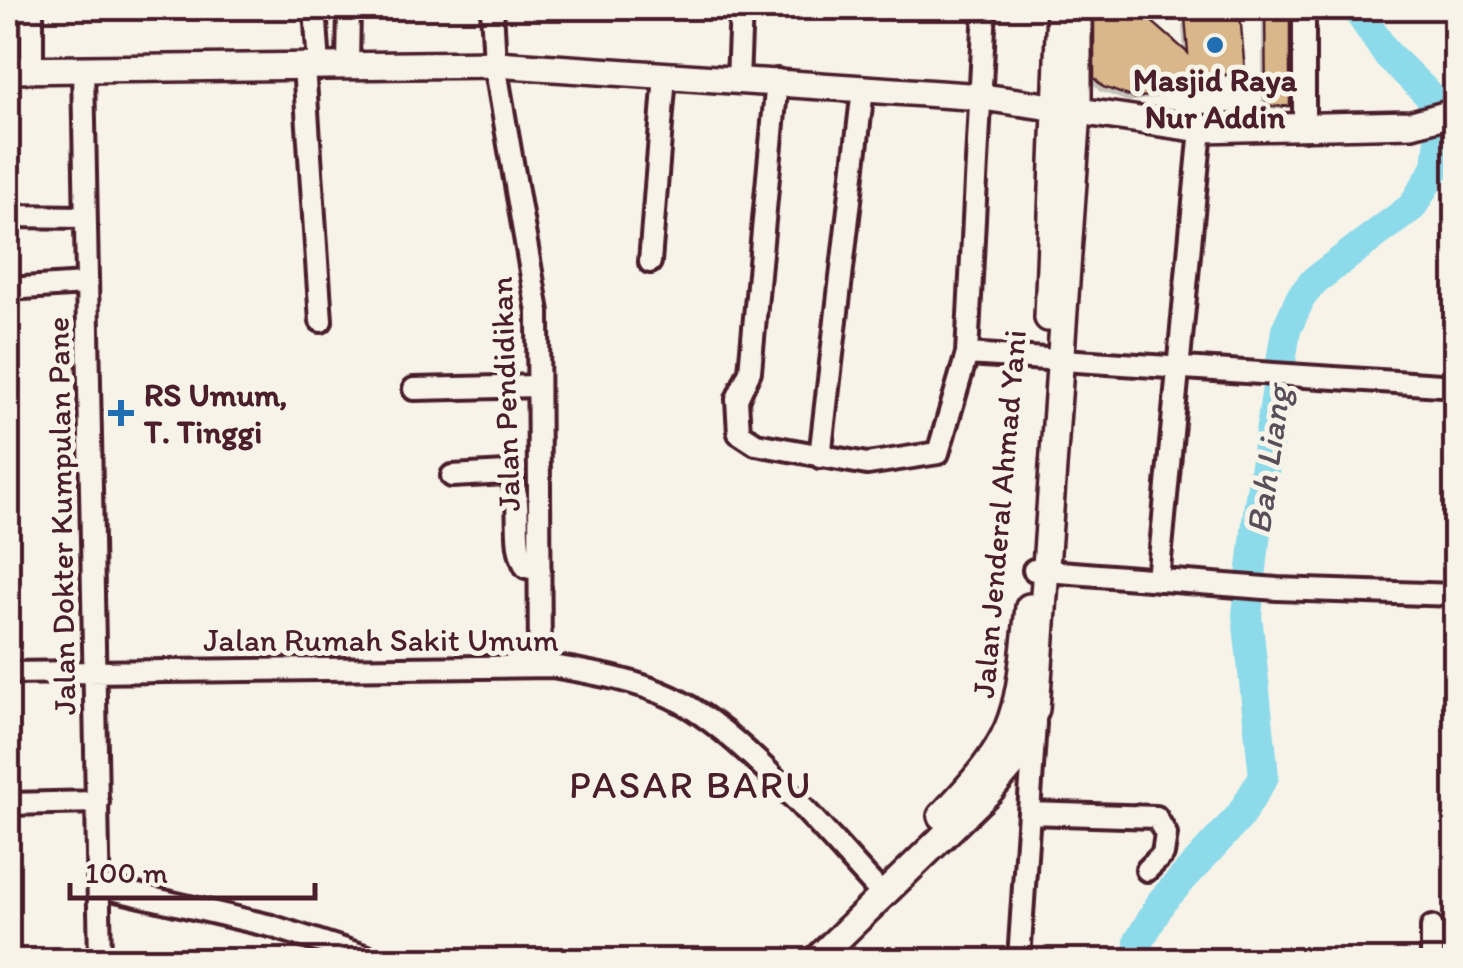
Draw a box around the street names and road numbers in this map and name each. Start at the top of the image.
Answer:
street label: Jalan Pendidikan [482,276,528,512]
street label: Jalan Dokter Kumpulan Pane [39,316,83,716]
street label: Jalan Jenderal Ahmad Yani [964,328,1034,700]
street label: Jalan Rumah Sakit Umum [203,621,559,659]

